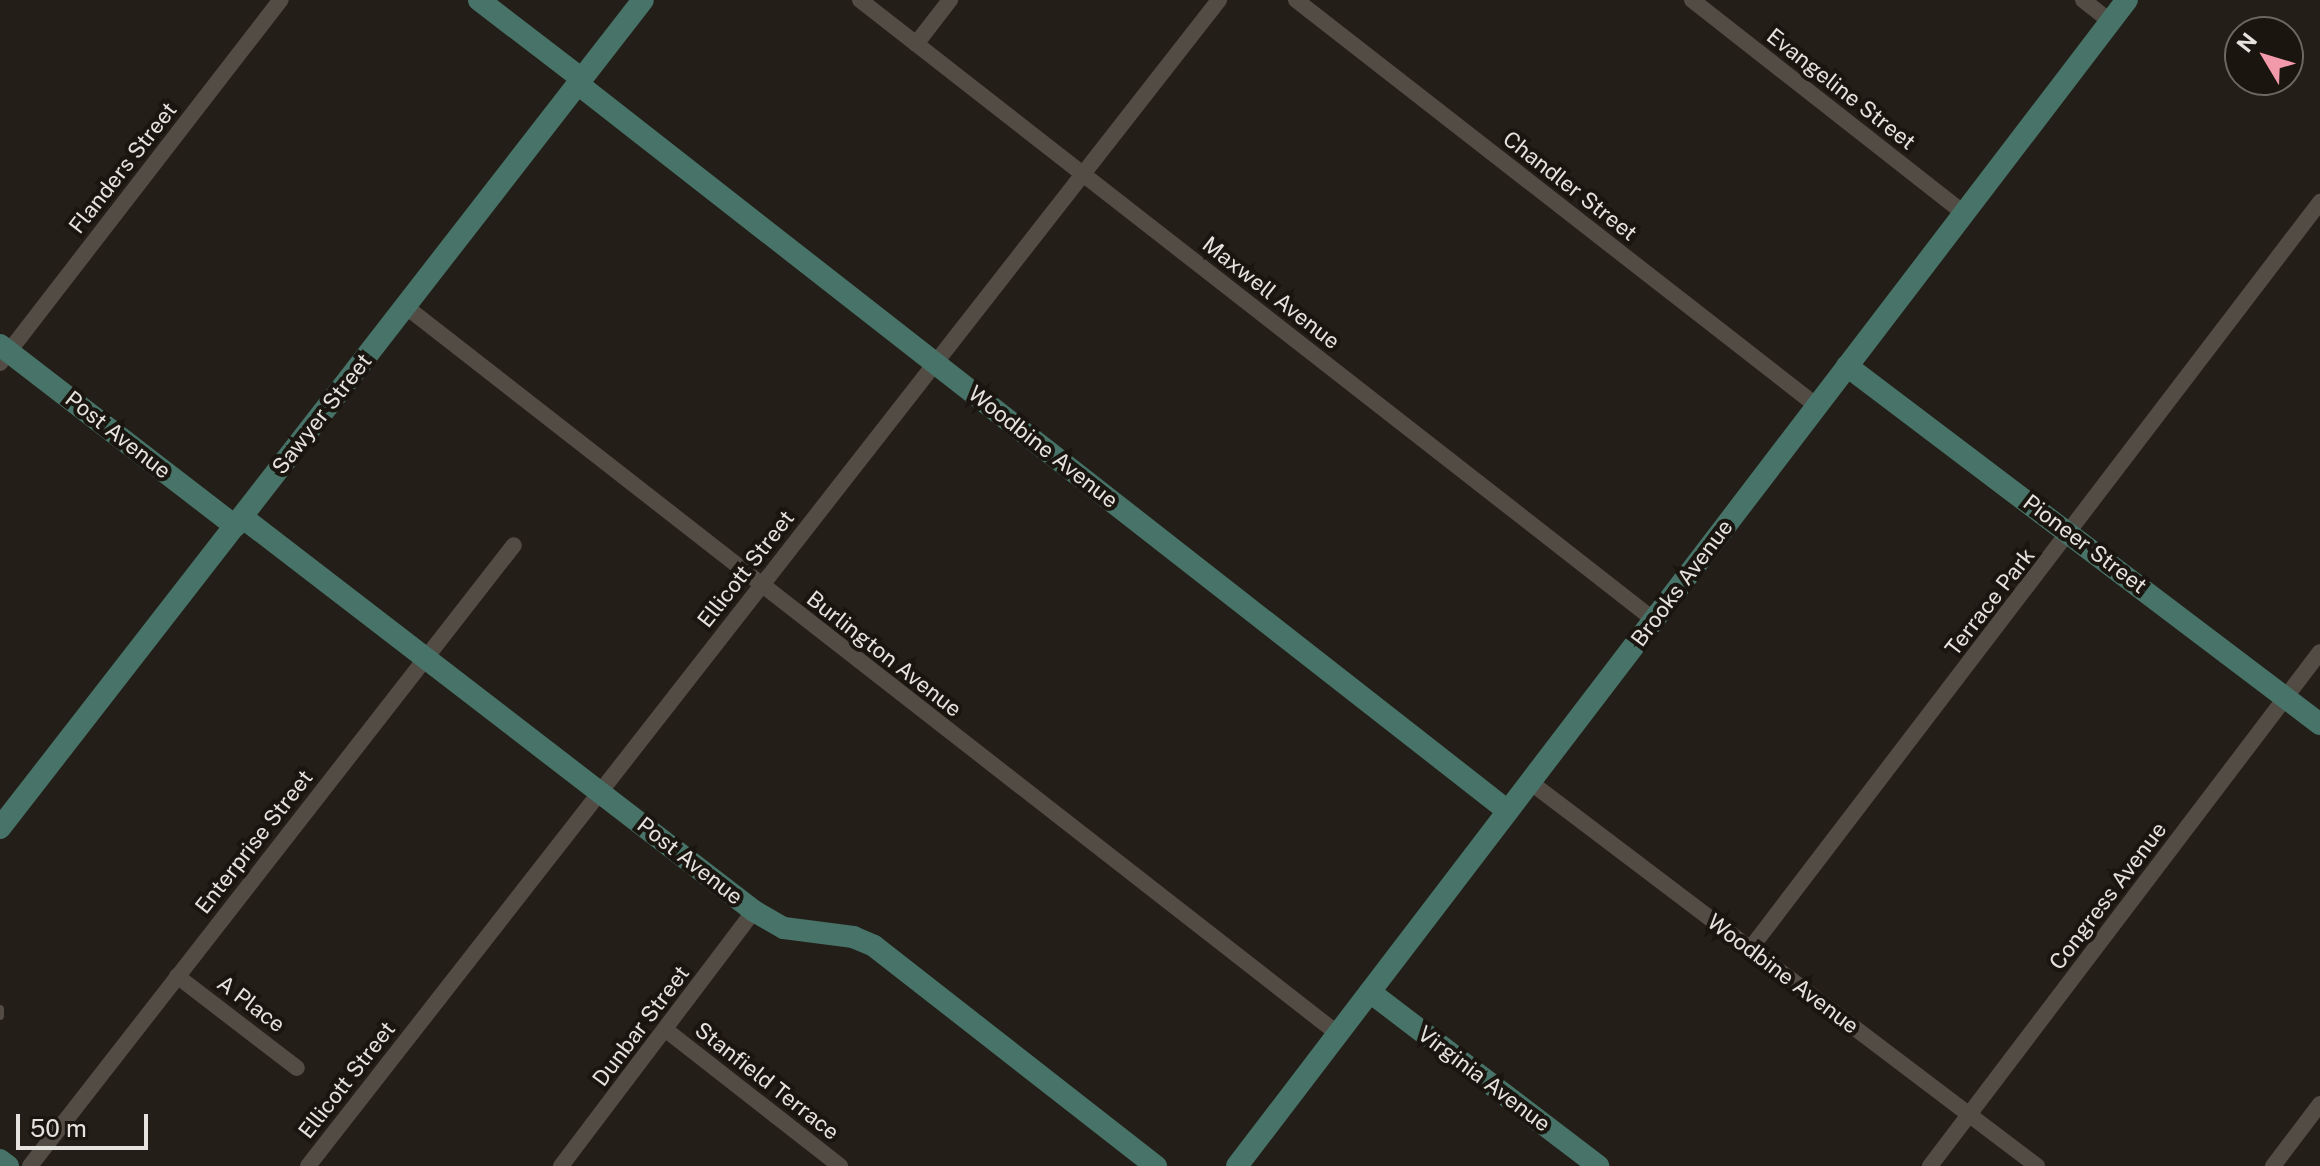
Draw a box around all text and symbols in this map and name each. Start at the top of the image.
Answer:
north arrow [2224,16,2304,96]
street label: Evangeline Street [1761,23,1921,155]
text: N [2231,28,2262,57]
street label: Flanders Street [64,97,182,239]
street label: Chandler Street [1498,126,1642,246]
street label: Maxwell Avenue [1197,231,1345,355]
street label: Sawyer Street [267,348,377,480]
street label: Woodbine Avenue [963,380,1123,514]
street label: Post Avenue [60,386,176,484]
street label: Pioneer Street [2018,489,2152,599]
street label: Ellicott Street [692,505,800,633]
street label: Brooks Avenue [1626,514,1738,652]
street label: Terrace Park [1940,543,2040,661]
street label: Burlington Avenue [801,585,967,723]
street label: Enterprise Street [190,765,318,919]
street label: Post Avenue [632,812,748,910]
street label: Congress Avenue [2044,817,2172,975]
street label: Woodbine Avenue [1702,908,1864,1040]
street label: Dunbar Street [587,960,695,1092]
street label: A Place [212,970,290,1038]
street label: Ellicott Street [293,1016,401,1144]
street label: Stanfield Terrace [690,1017,844,1145]
street label: Virginia Avenue [1413,1021,1555,1137]
scale bar [20,1098,152,1148]
text: 50 m [30,1114,87,1142]

